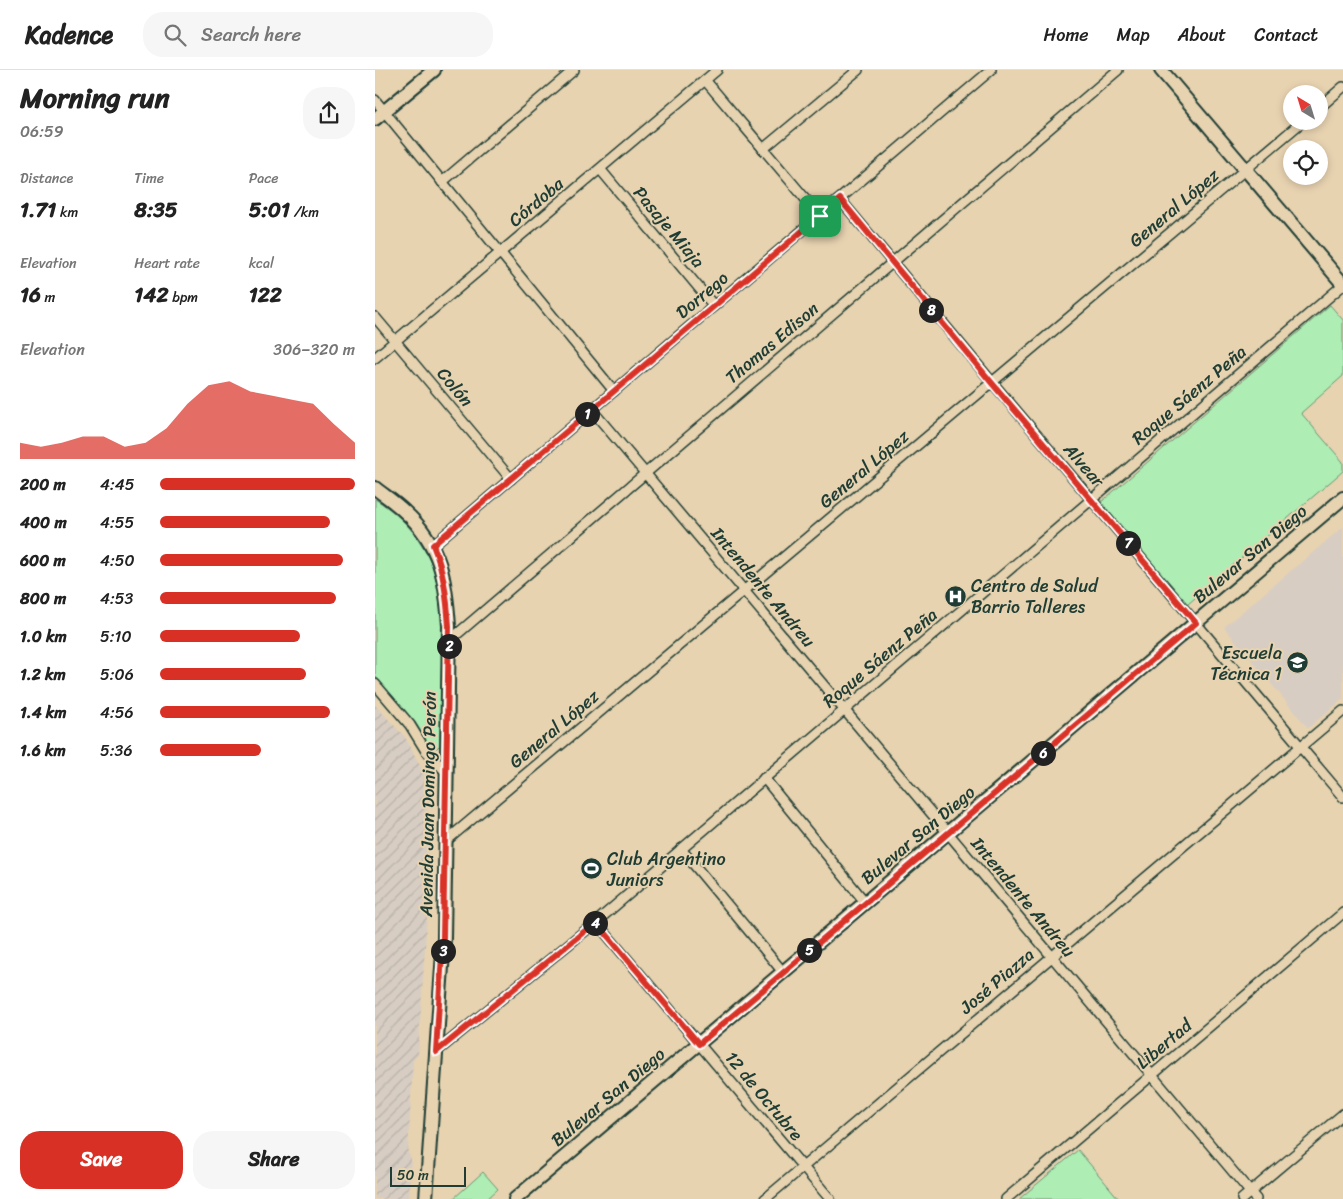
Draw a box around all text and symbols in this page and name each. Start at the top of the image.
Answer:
search box [143,12,493,57]
text: Kadence [25,14,113,56]
text: Search here [201,18,301,51]
text: Home [1044,19,1089,51]
text: Map [1117,19,1150,51]
text: About [1178,19,1226,51]
text: Contact [1254,19,1318,51]
icon: search [161,21,189,49]
text: Morning run [20,73,170,122]
north arrow [1283,85,1327,130]
map controls [1283,85,1328,185]
button: share [303,87,355,139]
text: 06:59 [20,117,64,146]
button: locate [1283,140,1328,185]
street label: General López [1121,160,1227,256]
text: Distance [20,166,73,191]
text: Time [134,166,164,191]
text: Pace [249,166,278,191]
street label: Córdoba [501,168,572,235]
street label: Pasaje Miaja [625,179,713,275]
text: 1.71 [20,191,56,229]
text: 8:35 [134,191,178,229]
text: 5:01 [249,191,290,229]
pin [799,195,841,237]
text: km [56,200,78,225]
text: /km [290,200,319,225]
icon: arrive [806,202,834,230]
text: Elevation [20,251,77,276]
text: Heart rate [134,251,200,276]
text: kcal [249,251,274,276]
street label: Dorrego [668,263,736,327]
text: 16 [20,276,41,314]
text: 142 [134,276,169,314]
text: 122 [249,276,282,314]
text: m [41,285,55,310]
text: bpm [169,285,198,310]
street label: Thomas Edison [718,294,827,392]
pin: 8 [919,298,943,322]
text: 8 [927,298,936,323]
text: Elevation [20,335,85,364]
text: 306–320 m [273,335,355,364]
street label: Roque Sáenz Peña [1124,337,1254,453]
street label: Colón [428,360,482,414]
pin: 1 [575,402,599,426]
text: 1 [584,402,591,427]
street label: General López [811,421,917,517]
street label: Alvear [1055,435,1114,496]
text: 200 m [20,470,66,499]
text: 4:45 [100,470,135,499]
street label: Bulevar San Diego [1185,496,1315,612]
text: 400 m [20,508,67,537]
text: 4:55 [100,508,134,537]
street label: Intendente Andreu [702,518,824,655]
pin: 7 [1115,530,1141,556]
text: 7 [1125,531,1133,556]
text: 600 m [20,546,66,575]
text: 4:50 [100,546,135,575]
place label: Centro de Salud Barrio Talleres [971,570,1099,623]
text: 800 m [20,584,66,613]
text: 4:53 [100,584,133,613]
hospital icon: Centro de Salud Barrio Talleres [943,584,967,608]
street label: Roque Sáenz Peña [815,600,945,716]
text: 1.0 km [20,622,67,651]
text: 5:10 [100,622,132,651]
pin: 2 [437,634,461,658]
text: 2 [445,634,454,659]
place label: Escuela Técnica 1 [1210,637,1282,690]
school or university icon: Escuela Técnica 1 [1286,651,1310,675]
text: 1.2 km [20,660,66,689]
text: 5:06 [100,660,134,689]
street label: General López [501,681,607,777]
street label: Avenida Juan Domingo Perón [410,691,446,918]
text: 1.4 km [20,698,67,727]
text: 4:56 [100,698,134,727]
text: 1.6 km [20,736,66,765]
text: 5:36 [100,736,132,765]
pin: 6 [1031,740,1055,766]
text: 6 [1040,741,1047,766]
street label: Bulevar San Diego [853,777,983,893]
street label: Intendente Andreu [962,828,1084,965]
place label: Club Argentino Juniors [606,843,726,896]
sports icon: Club Argentino Juniors [579,857,603,881]
pin: 4 [583,910,607,936]
text: 4 [591,911,600,936]
pin: 3 [431,938,455,964]
pin: 5 [797,938,821,962]
text: 5 [805,938,814,963]
text: 3 [440,939,447,964]
street label: José Piazza [951,940,1042,1023]
street label: Libertad [1129,1010,1201,1077]
street label: Bulevar San Diego [543,1039,673,1155]
street label: 12 de Octubre [716,1044,812,1149]
button: Save [20,1131,183,1189]
button: Share [193,1131,355,1189]
text: 50 m [397,1163,429,1188]
scale bar [390,1164,466,1187]

